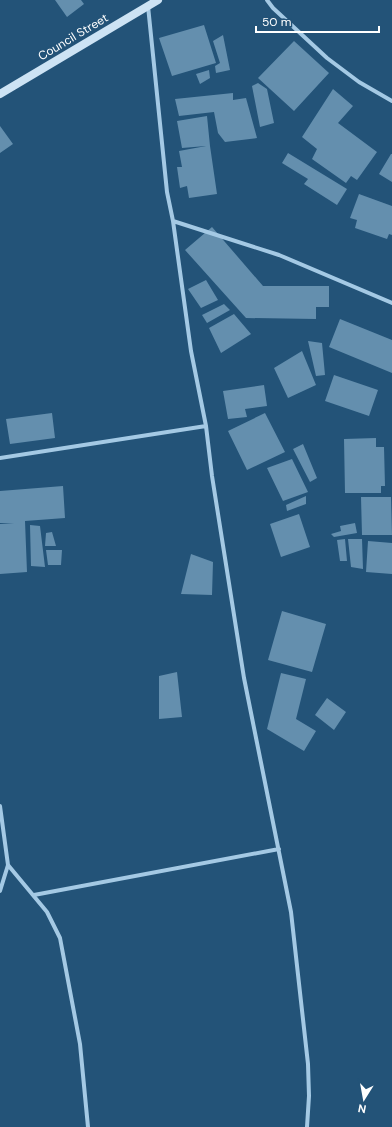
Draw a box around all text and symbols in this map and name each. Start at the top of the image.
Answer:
scale bar [256,8,379,34]
street label: Council Street [35,10,111,64]
text: 50 m [262,14,291,30]
north arrow [344,1079,384,1119]
text: N [357,1101,367,1116]

